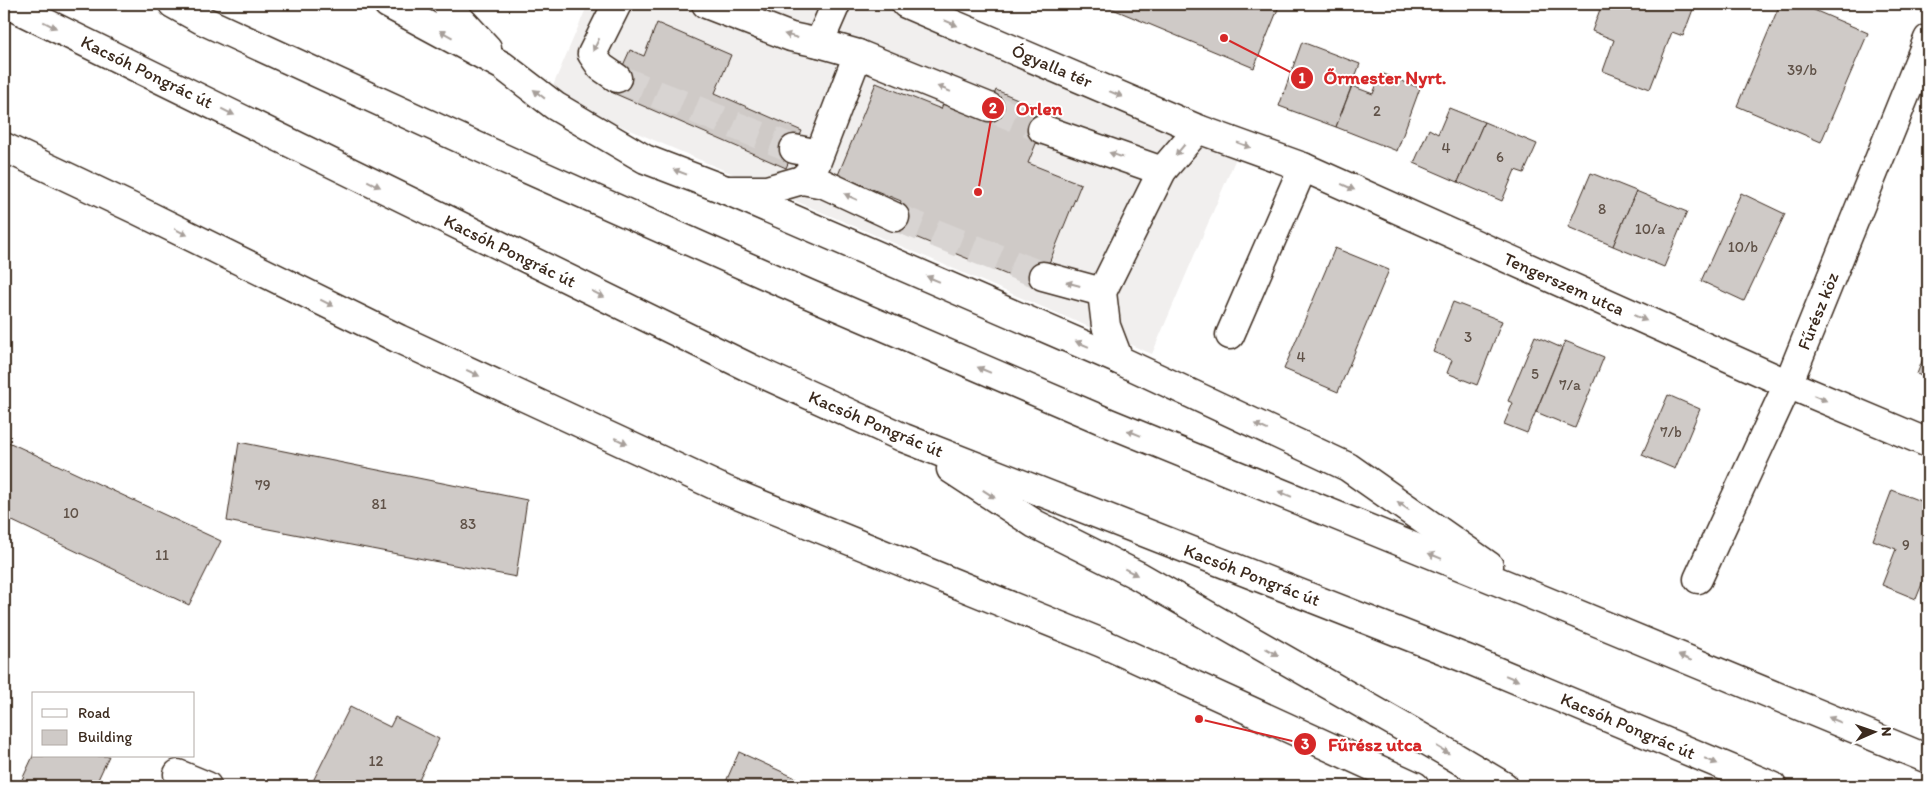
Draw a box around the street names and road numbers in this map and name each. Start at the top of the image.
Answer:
street label: Kacsóh Pongrác út [77,31,217,114]
street label: Ógyalla tér [1008,39,1097,93]
street label: Kacsóh Pongrác út [440,210,580,293]
street label: Tengerszem utca [1500,248,1628,320]
street label: Fűrész köz [1792,269,1844,353]
street label: Kacsóh Pongrác út [805,386,947,462]
street label: Kacsóh Pongrác út [1181,539,1323,611]
street label: Kacsóh Pongrác út [1557,688,1699,764]

